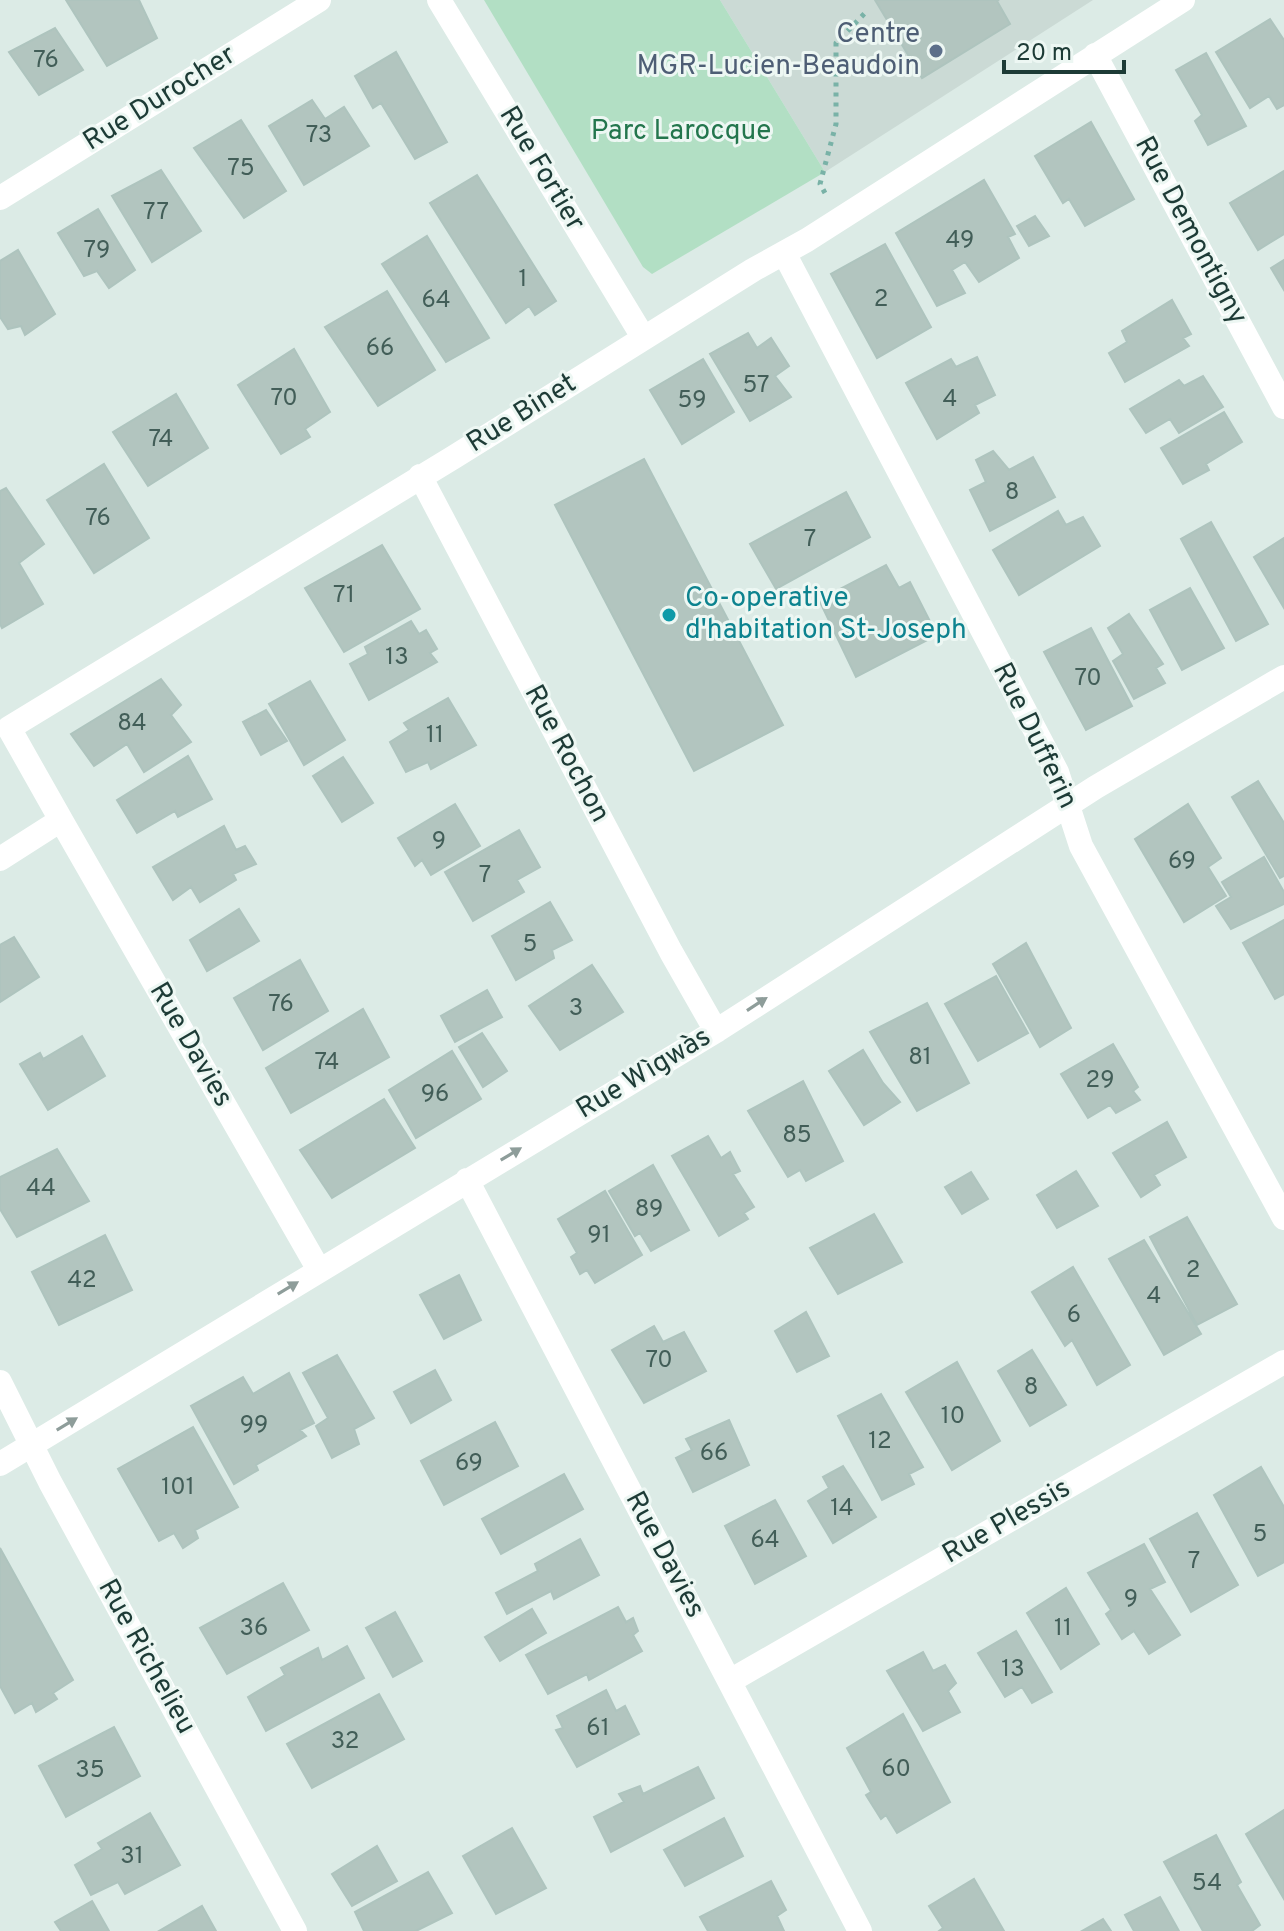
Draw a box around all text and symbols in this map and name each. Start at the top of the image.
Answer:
place label: Centre MGR-Lucien-Beaudoin [637,17,920,85]
scale bar [1004,24,1124,74]
street label: Rue Durocher [77,38,243,160]
text: 20 m [1016,39,1072,69]
marker: Centre MGR-Lucien-Beaudoin [927,42,945,60]
house number: 76 [33,46,59,76]
street label: Rue Fortier [490,100,592,238]
park label: Parc Larocque [591,114,771,150]
house number: 73 [306,121,332,151]
street label: Rue Demontigny [1125,131,1255,331]
house number: 75 [227,154,255,184]
house number: 77 [143,198,169,228]
house number: 49 [946,226,974,256]
house number: 79 [84,236,110,266]
house number: 1 [519,265,527,295]
house number: 2 [874,285,888,315]
house number: 64 [421,286,451,316]
house number: 66 [366,334,394,364]
street label: Rue Binet [461,366,583,462]
house number: 57 [742,371,770,401]
house number: 70 [270,384,298,414]
house number: 4 [943,385,957,415]
house number: 59 [678,386,707,416]
house number: 74 [148,425,174,455]
house number: 8 [1005,478,1019,508]
house number: 76 [85,504,111,534]
house number: 7 [804,525,816,555]
house number: 71 [333,581,355,611]
place label: Co-operative d'habitation St-Joseph [685,581,967,649]
marker: Co-operative d'habitation St-Joseph [660,606,678,624]
house number: 13 [385,643,409,673]
street label: Rue Dufferin [983,657,1085,815]
house number: 70 [1074,664,1102,694]
street label: Rue Rochon [515,679,617,829]
house number: 84 [117,709,147,739]
house number: 11 [426,721,444,751]
house number: 9 [432,827,446,857]
house number: 69 [1168,847,1196,877]
house number: 7 [479,861,491,891]
house number: 5 [523,930,537,960]
street label: Rue Davies [140,976,240,1114]
house number: 76 [268,990,294,1020]
house number: 3 [569,994,583,1024]
one-way arrow [747,997,768,1012]
street label: Rue Wìgwàs [570,1020,718,1128]
house number: 81 [908,1043,932,1073]
house number: 74 [314,1048,340,1078]
house number: 29 [1085,1066,1115,1096]
house number: 96 [421,1080,449,1110]
house number: 85 [782,1121,812,1151]
one-way arrow [500,1147,522,1161]
house number: 44 [26,1174,56,1204]
house number: 89 [635,1195,663,1225]
house number: 91 [587,1221,611,1251]
house number: 2 [1186,1256,1200,1286]
house number: 42 [67,1266,97,1296]
one-way arrow [277,1281,299,1295]
house number: 4 [1147,1282,1161,1312]
house number: 6 [1067,1301,1081,1331]
house number: 70 [645,1346,673,1376]
house number: 8 [1024,1373,1038,1403]
house number: 10 [941,1402,965,1432]
house number: 99 [240,1411,268,1441]
one-way arrow [56,1417,78,1431]
house number: 12 [868,1427,892,1457]
house number: 66 [700,1439,728,1469]
house number: 69 [455,1449,483,1479]
street label: Rue Plessis [937,1471,1077,1573]
house number: 101 [161,1473,195,1503]
street label: Rue Davies [616,1486,712,1624]
house number: 14 [830,1494,854,1524]
house number: 5 [1253,1520,1267,1550]
house number: 64 [750,1526,780,1556]
house number: 7 [1188,1547,1200,1577]
street label: Rue Richelieu [89,1573,203,1741]
house number: 9 [1124,1585,1138,1615]
house number: 36 [240,1614,268,1644]
house number: 11 [1054,1614,1072,1644]
house number: 13 [1001,1655,1025,1685]
house number: 61 [586,1714,610,1744]
house number: 32 [331,1727,359,1757]
house number: 60 [881,1755,911,1785]
house number: 35 [75,1756,105,1786]
house number: 31 [120,1842,144,1872]
house number: 54 [1192,1869,1222,1899]

